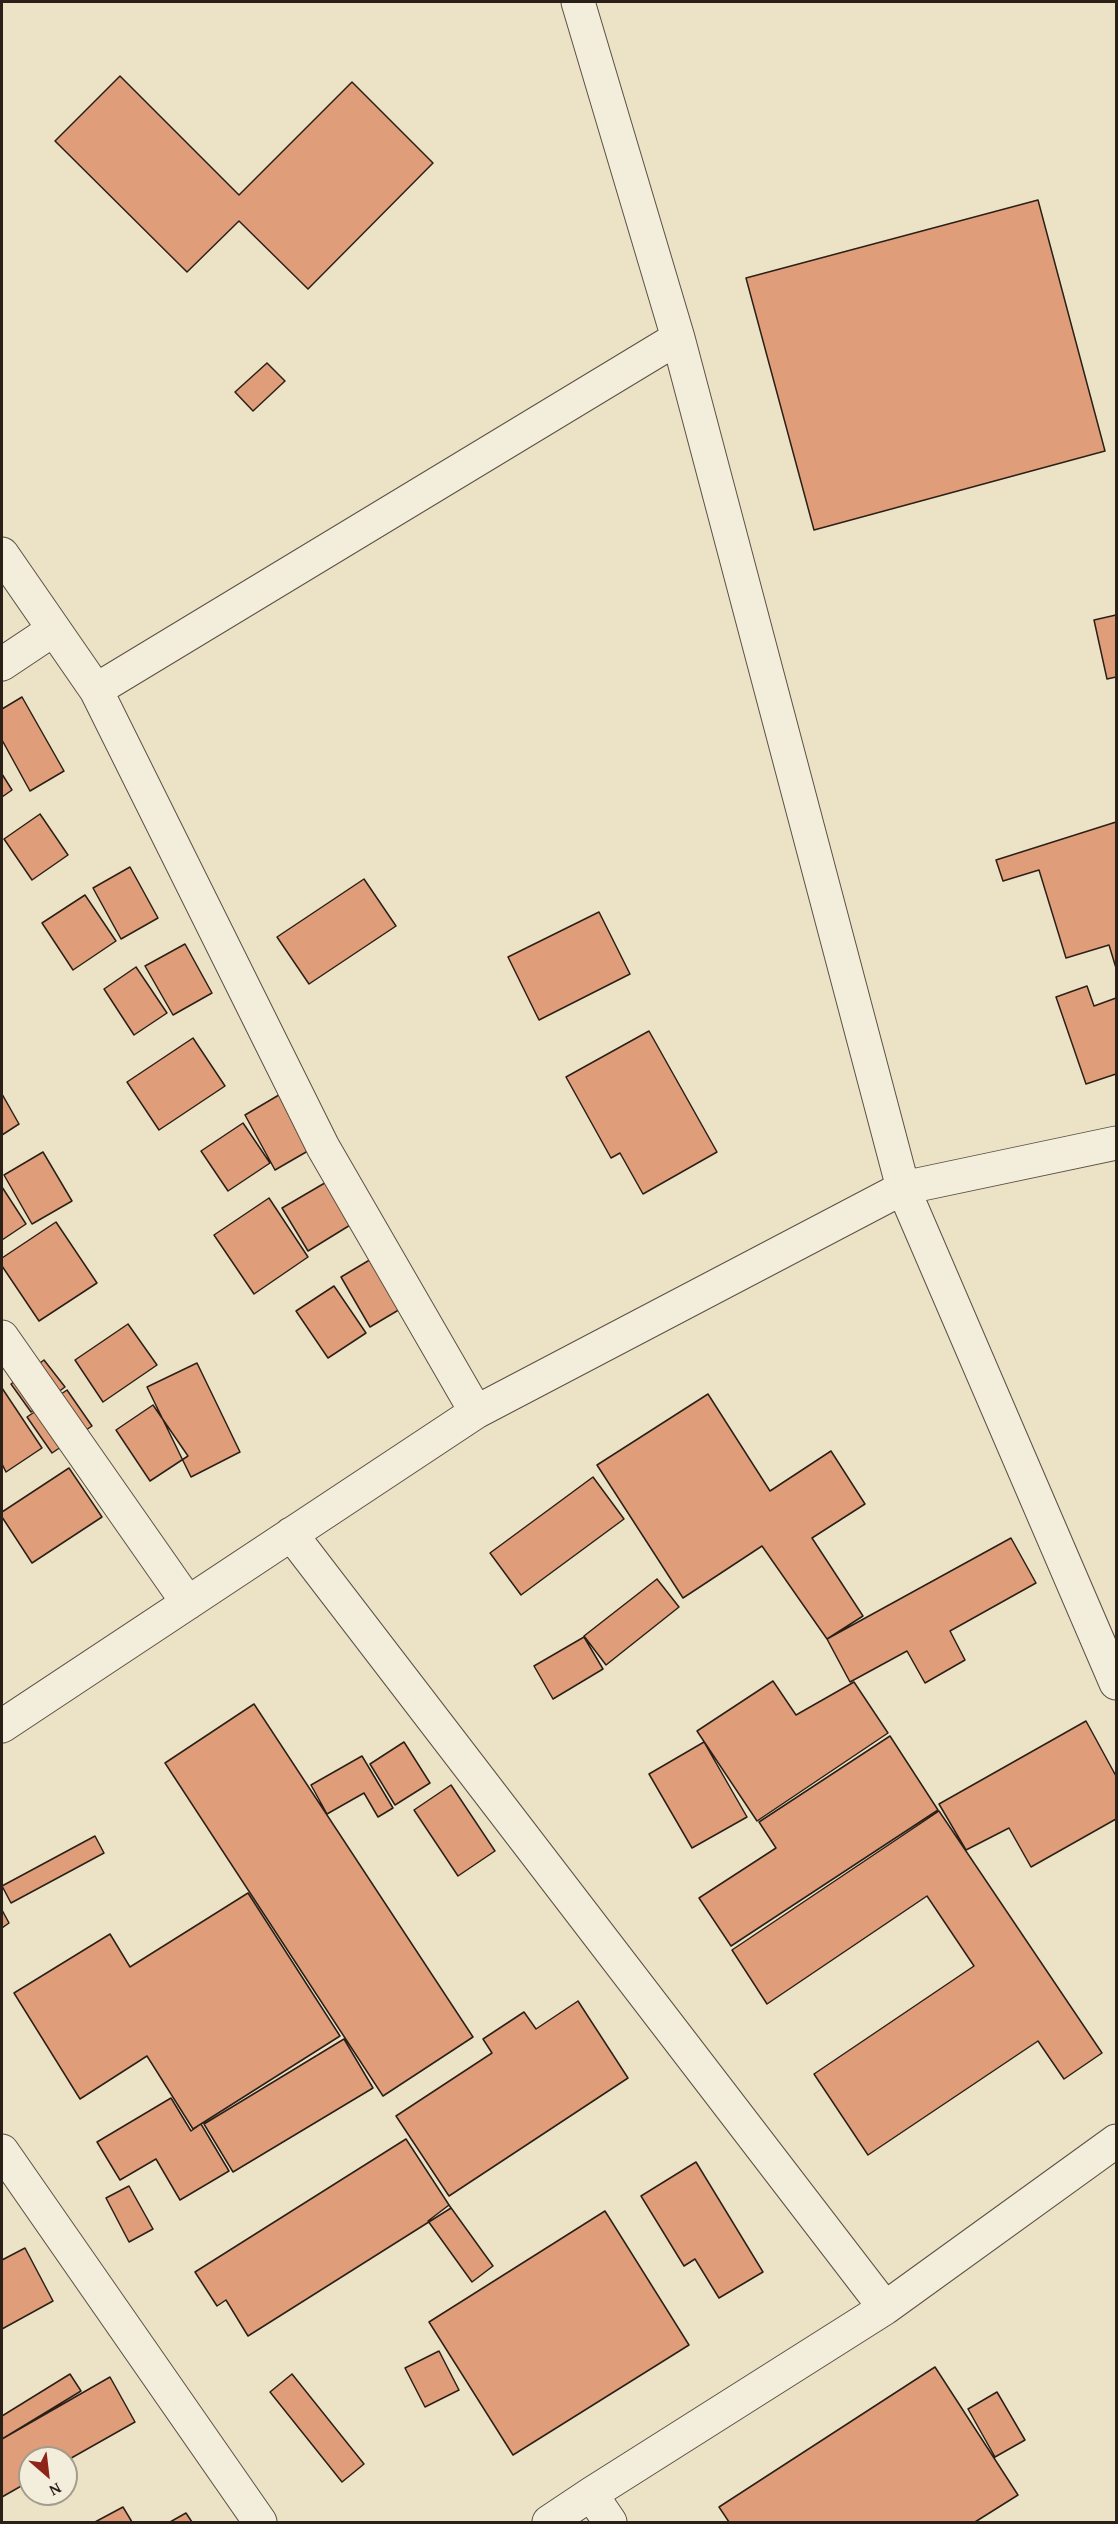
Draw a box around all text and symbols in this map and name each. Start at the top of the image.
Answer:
north arrow [18,2446,78,2506]
text: N [45,2477,66,2503]

